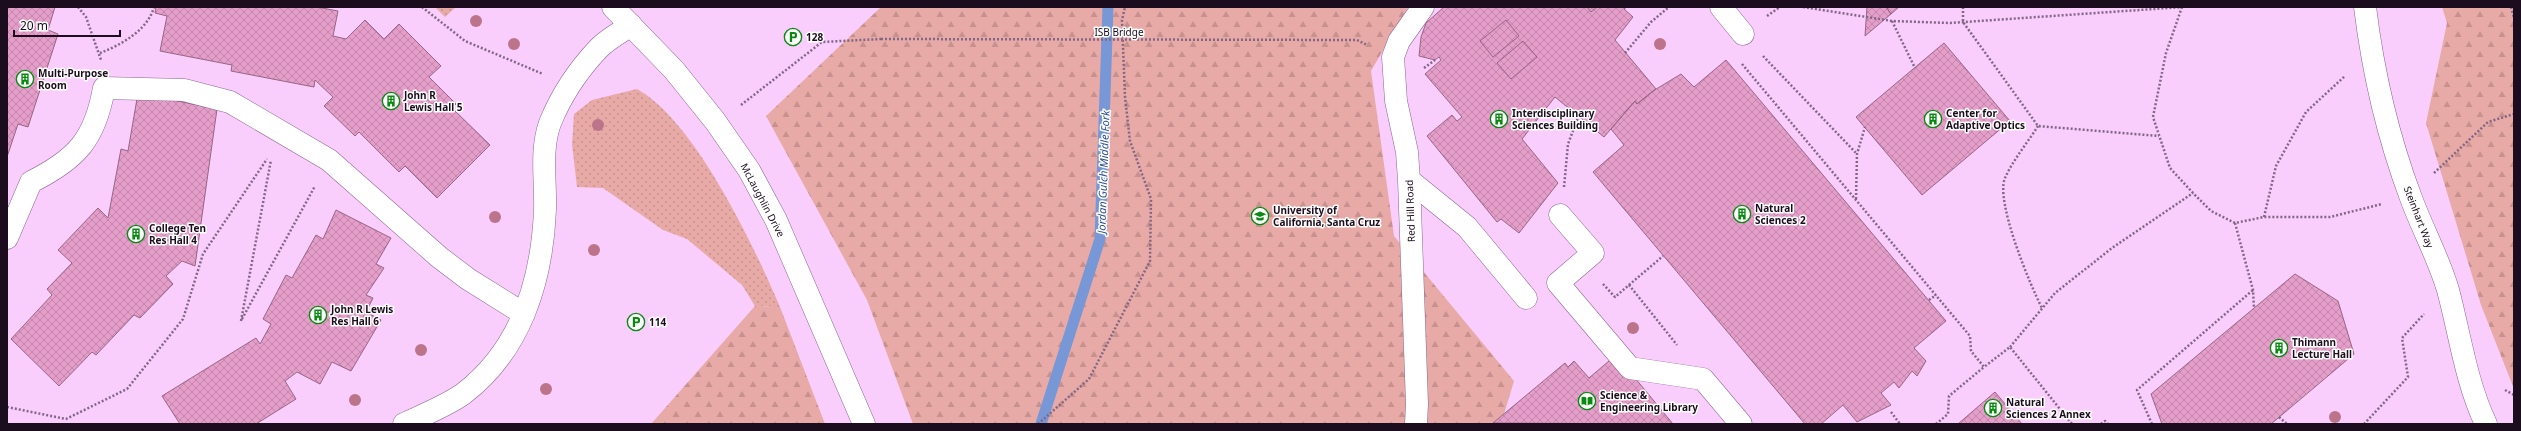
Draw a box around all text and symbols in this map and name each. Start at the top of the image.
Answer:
scale bar [14,12,120,38]
text: 20 m [20,17,48,34]
street label: ISB Bridge [1094,25,1144,39]
parking icon: 128 [783,27,803,47]
place label: 128 [806,30,823,44]
place label: Multi-Purpose Room [38,66,108,92]
building icon: Multi-Purpose Room [15,69,35,89]
place label: John R Lewis Hall 5 [403,88,463,114]
building icon: John R Lewis Hall 5 [381,91,401,111]
place label: Interdisciplinary Sciences Building [1512,106,1598,132]
place label: Center for Adaptive Optics [1946,106,2025,132]
building icon: Interdisciplinary Sciences Building [1489,109,1509,129]
building icon: Center for Adaptive Optics [1923,109,1943,129]
water label: Jordan Gulch Middle Fork [1093,110,1113,236]
street label: McLaughlin Drive [738,161,789,240]
street label: Red Hill Road [1402,180,1418,242]
street label: Steinhart Way [2401,184,2438,251]
place label: Natural Sciences 2 [1755,201,1806,227]
place label: University of California, Santa Cruz [1273,203,1380,229]
building icon: Natural Sciences 2 [1732,204,1752,224]
school or university icon: University of California, Santa Cruz [1250,206,1270,226]
place label: College Ten Res Hall 4 [149,221,206,247]
building icon: College Ten Res Hall 4 [126,224,146,244]
place label: John R Lewis Res Hall 6 [330,302,393,328]
building icon: John R Lewis Res Hall 6 [308,305,328,325]
parking icon: 114 [626,312,646,332]
place label: 114 [649,315,666,329]
place label: Thimann Lecture Hall [2292,335,2352,361]
building icon: Thimann Lecture Hall [2269,338,2289,358]
place label: Science & Engineering Library [1600,388,1698,414]
library icon: Science & Engineering Library [1577,391,1597,411]
place label: Natural Sciences 2 Annex [2006,395,2091,421]
building icon: Natural Sciences 2 Annex [1983,398,2003,418]

